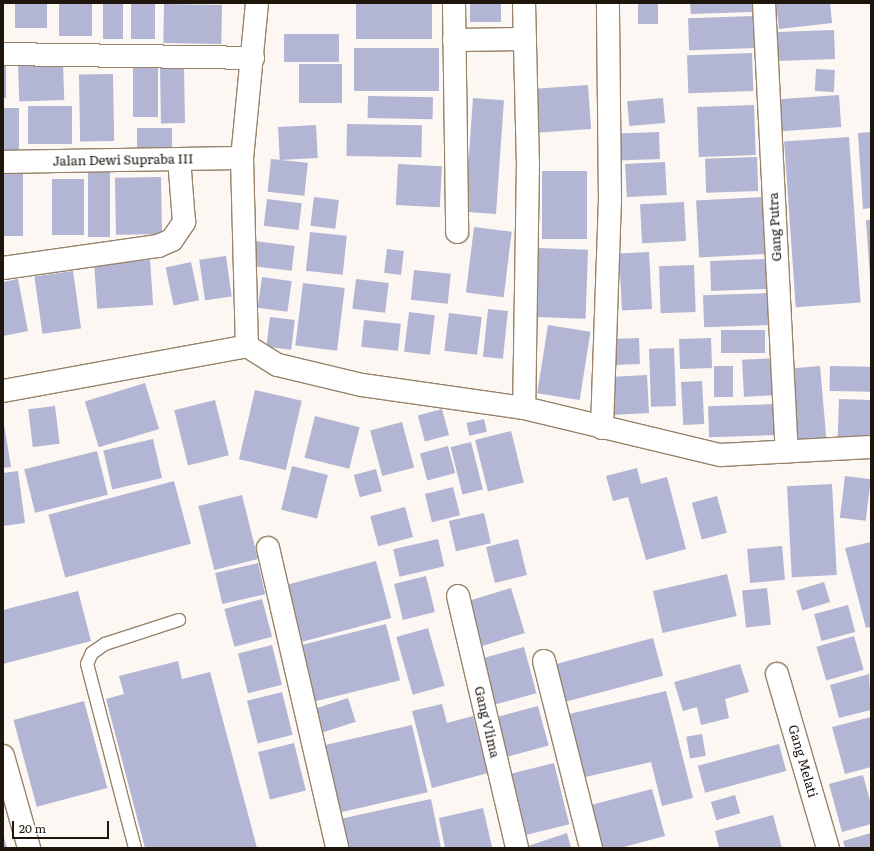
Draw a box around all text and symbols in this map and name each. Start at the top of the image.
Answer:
street label: Jalan Dewi Supraba III [52,151,194,169]
street label: Gang Putra [765,192,785,262]
street label: Gang Vlima [471,685,503,759]
street label: Gang Melati [785,723,821,799]
scale bar [14,813,111,839]
text: 20 m [19,819,46,837]

